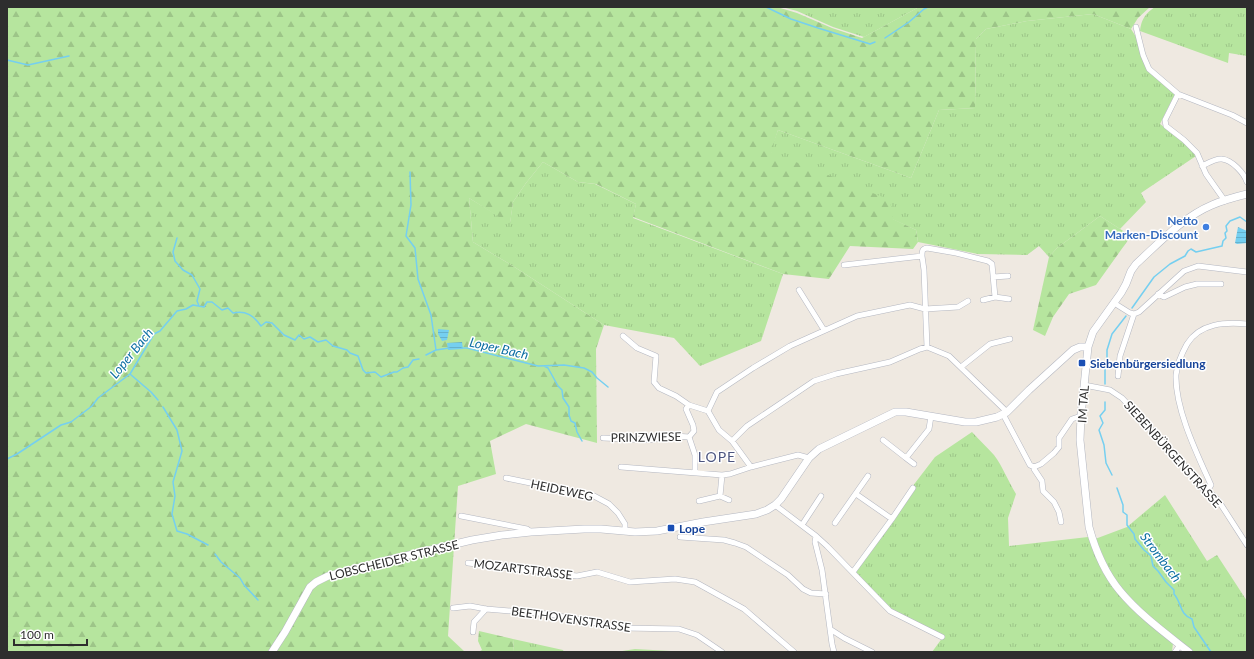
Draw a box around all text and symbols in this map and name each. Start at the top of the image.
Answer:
place label: Netto Marken-Discount [1105,213,1199,242]
marker: Netto Marken-Discount [1201,222,1211,232]
water label: Loper Bach [106,325,156,381]
water label: Loper Bach [468,333,530,363]
place label: Siebenbürgersiedlung [1090,356,1206,371]
marker: Siebenbürgersiedlung [1077,358,1087,368]
street label: IM TAL [1074,385,1092,423]
street label: SIEBENBÜRGENSTRASSE [1121,397,1225,511]
street label: PRINZWIESE [611,429,682,445]
district label: LOPE [698,448,736,465]
street label: HEIDEWEG [529,476,595,504]
place label: Lope [679,521,706,536]
marker: Lope [666,523,676,533]
water label: Strombach [1137,529,1185,585]
street label: LOBSCHEIDER STRASSE [328,537,460,583]
street label: MOZARTSTRASSE [473,556,573,583]
street label: BEETHOVENSTRASSE [510,603,632,635]
scale bar [14,621,87,647]
text: 100 m [20,627,54,642]

